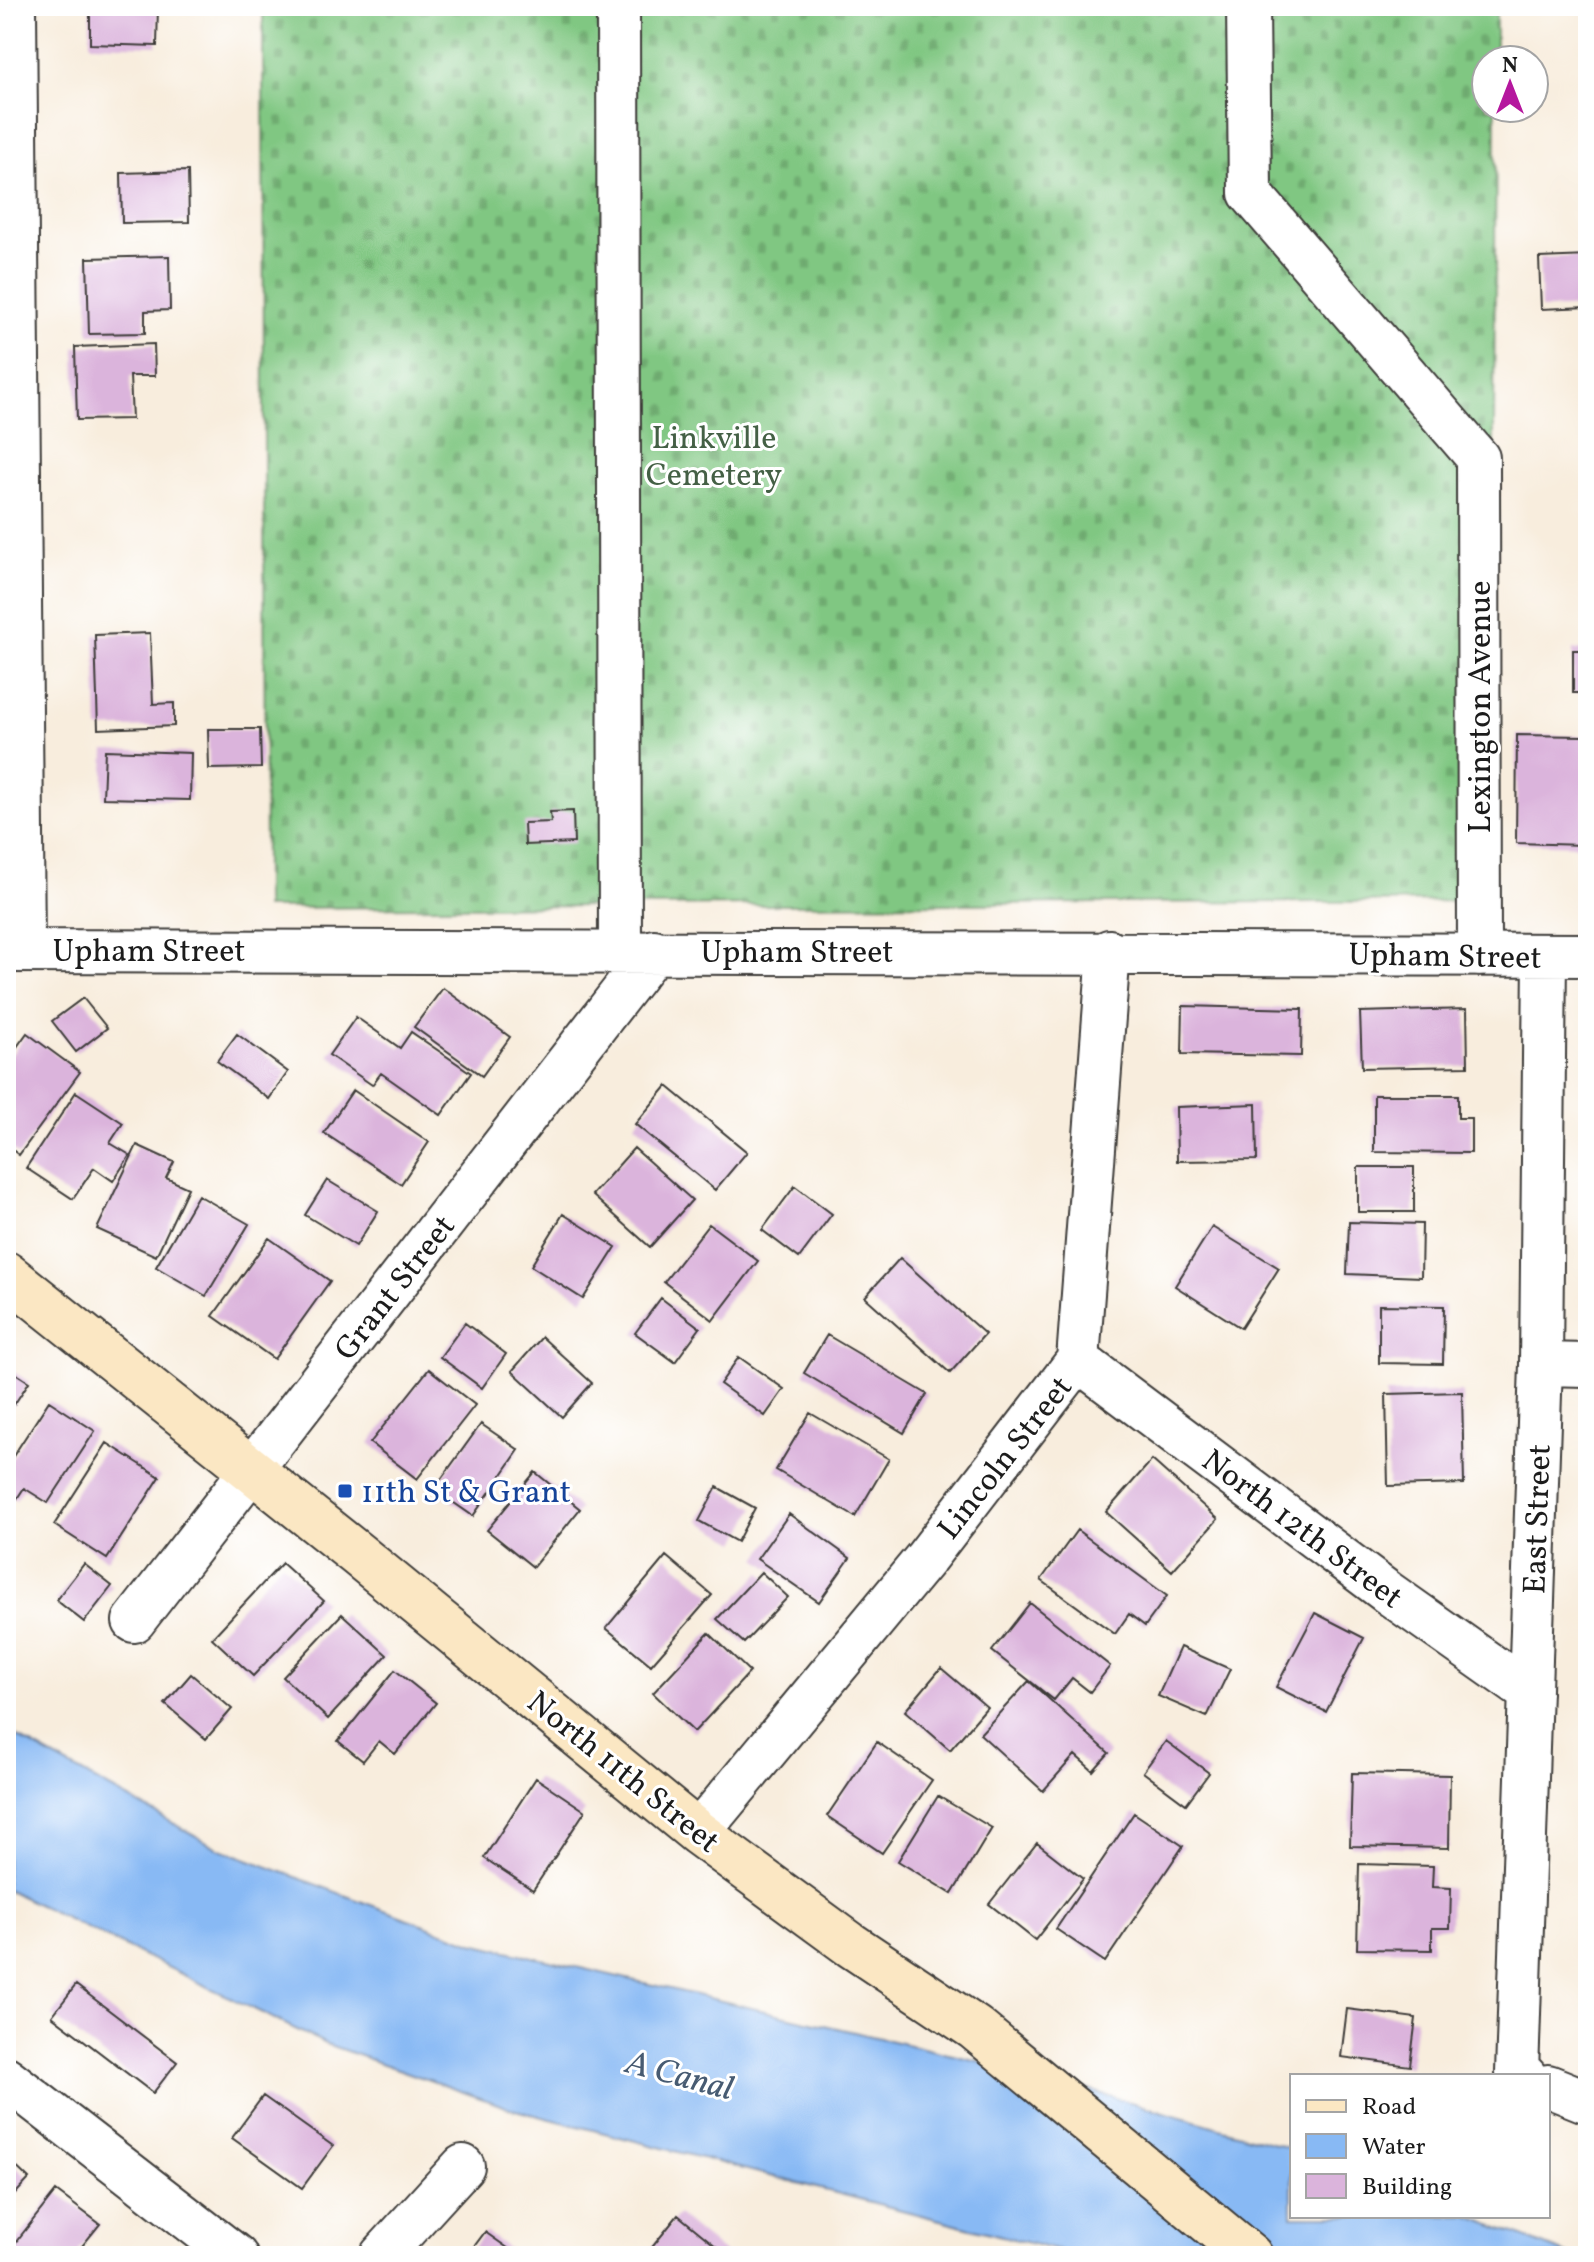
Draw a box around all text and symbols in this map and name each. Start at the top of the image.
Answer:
north arrow [1470,44,1550,124]
text: N [1502,51,1518,82]
park label: Linkville Cemetery [646,418,782,499]
street label: Lexington Avenue [1460,581,1504,833]
street label: Upham Street [52,931,246,975]
street label: Upham Street [700,932,894,976]
street label: Upham Street [1348,934,1542,982]
street label: Grant Street [326,1207,467,1371]
street label: Lincoln Street [929,1368,1084,1550]
street label: North 12th Street [1192,1440,1411,1621]
street label: East Street [1514,1443,1564,1595]
place label: 11th St & Grant [361,1472,571,1516]
marker: 11th St & Grant [336,1482,354,1500]
street label: North 11th Street [516,1682,728,1865]
water label: A Canal [619,2040,738,2114]
legend [1290,2074,1550,2218]
text: Road [1362,2091,1416,2125]
text: Water [1362,2131,1426,2165]
text: Building [1362,2171,1452,2205]

